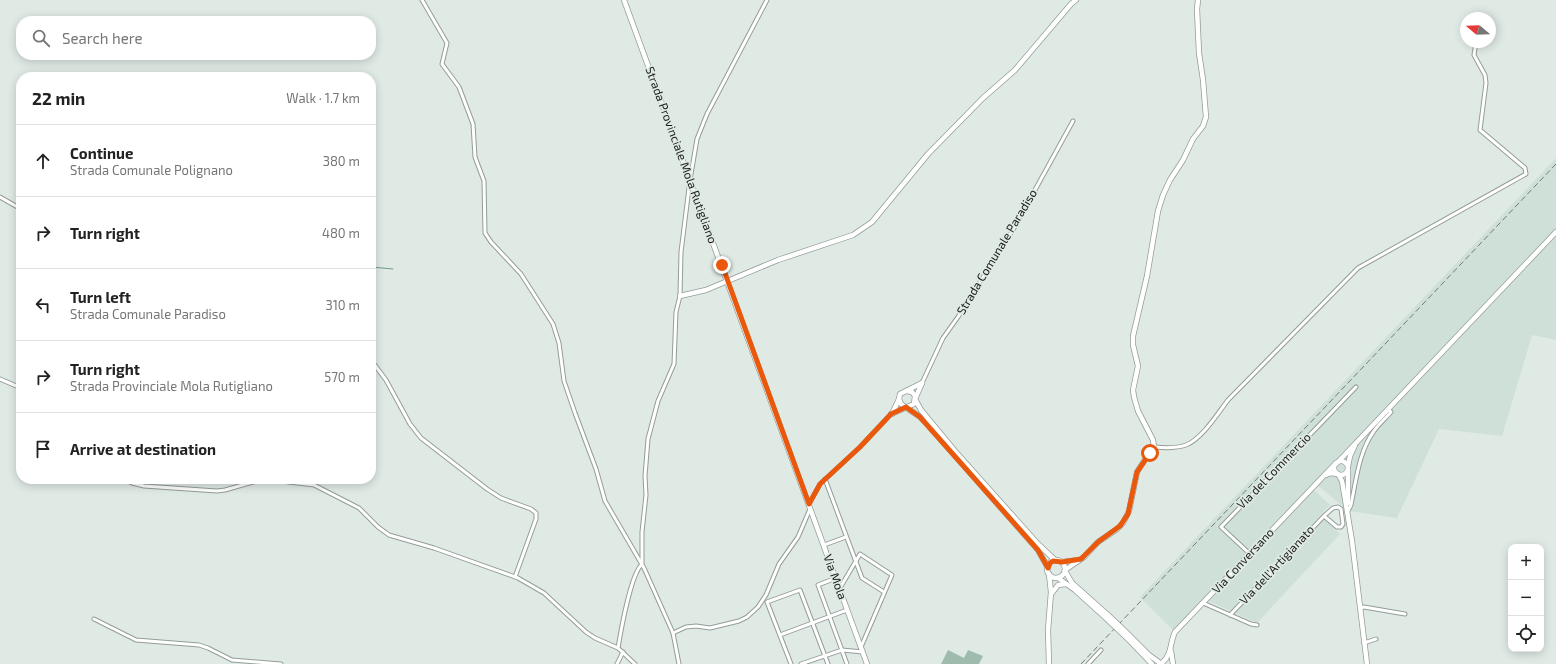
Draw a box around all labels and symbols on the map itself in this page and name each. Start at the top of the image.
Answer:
north arrow [1460,12,1496,48]
street label: Strada Provinciale Mola Rutigliano [643,64,721,245]
street label: Strada Comunale Paradiso [953,186,1039,317]
route end [713,256,731,274]
street label: Via del Commercio [1233,429,1313,511]
route start [1141,444,1159,462]
street label: Via dell'Artigianato [1236,522,1317,607]
street label: Via Conversano [1208,525,1276,596]
street label: Via Mola [821,552,851,601]

